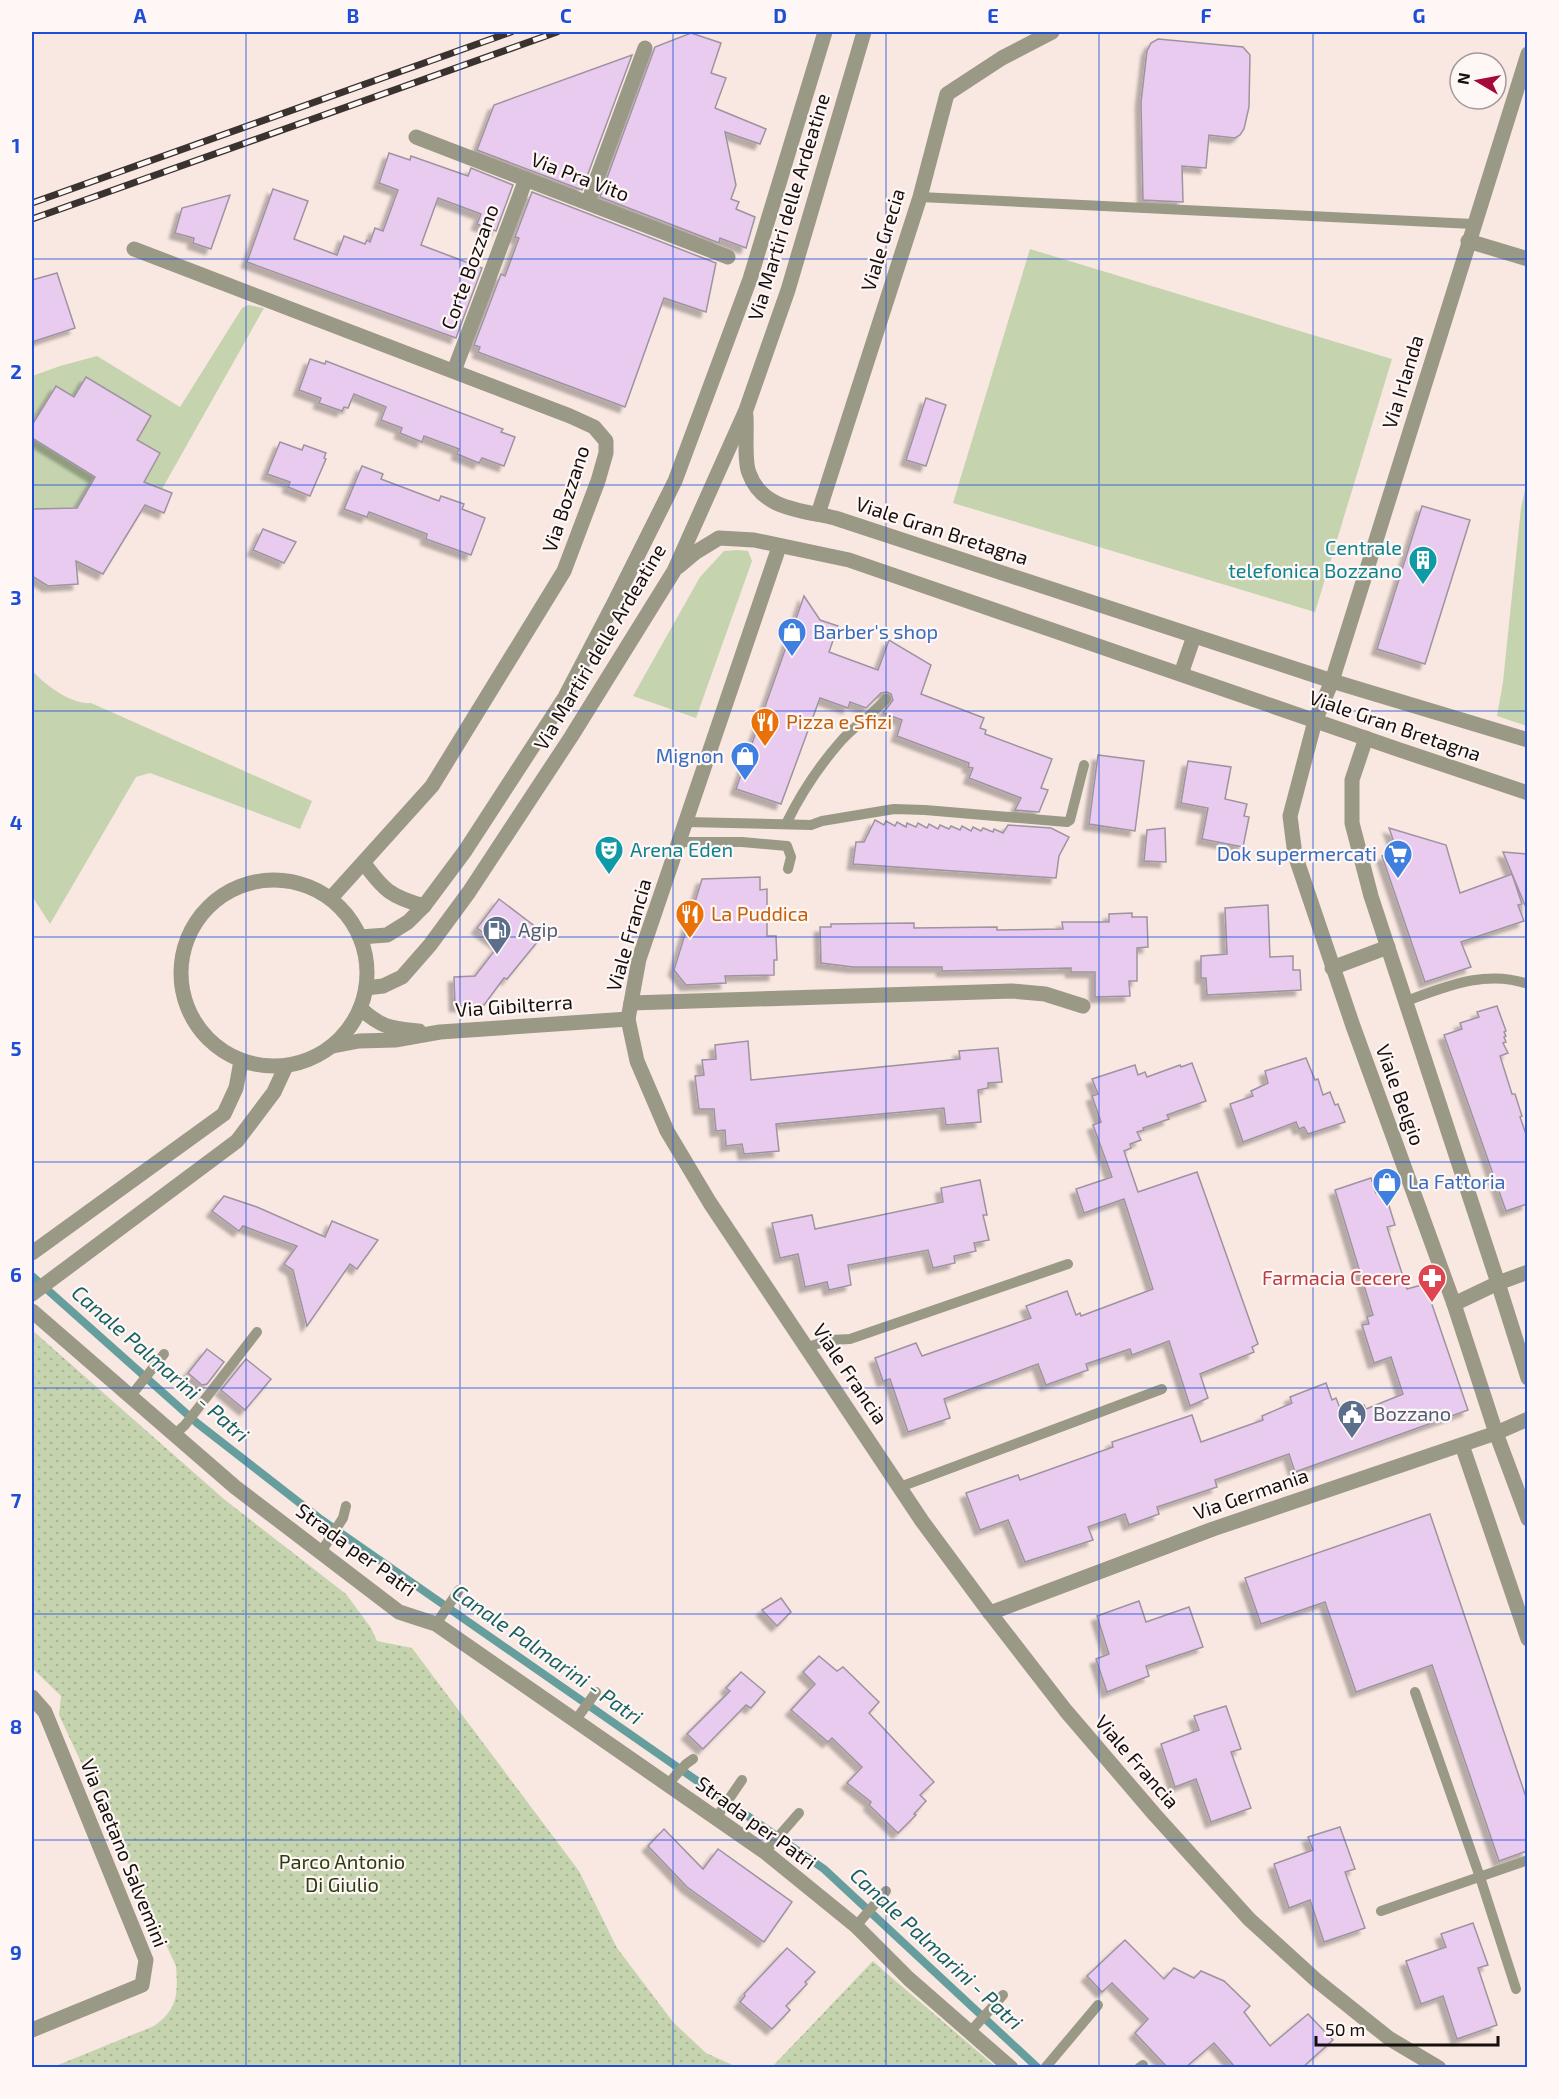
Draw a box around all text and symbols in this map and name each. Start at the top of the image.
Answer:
text: A [133,3,147,27]
text: B [347,3,359,27]
text: C [560,3,572,27]
text: D [773,3,787,27]
text: E [987,3,999,27]
text: F [1200,3,1212,27]
text: G [1413,3,1425,27]
north arrow [1448,51,1508,111]
text: N [1452,71,1473,86]
street label: Via Martiri delle Ardeatine [742,90,834,323]
text: 1 [12,133,20,157]
street label: Via Pra Vito [528,146,633,206]
street label: Viale Grecia [855,185,909,294]
street label: Corte Bozzano [435,201,503,333]
street label: Via Irlanda [1376,332,1428,432]
text: 2 [10,359,22,383]
street label: Via Bozzano [537,442,594,555]
street label: Viale Gran Bretagna [853,491,1032,569]
place label: Centrale telefonica Bozzano [1228,535,1402,582]
street label: Via Martiri delle Ardeatine [528,539,670,754]
building icon: Centrale telefonica Bozzano [1407,544,1439,586]
text: 3 [10,585,22,609]
shop icon: Barber's shop [776,616,808,658]
place label: Barber's shop [813,619,938,643]
street label: Viale Gran Bretagna [1306,684,1484,766]
restaurant icon: Pizza e Sfizi [749,706,781,748]
place label: Pizza e Sfizi [786,709,892,733]
shop icon: Mignon [729,740,761,782]
place label: Mignon [656,743,724,767]
text: 4 [10,810,23,834]
theatre icon: Arena Eden [593,834,625,876]
place label: Arena Eden [630,837,733,861]
supermarket icon: Dok supermercati [1382,838,1414,880]
place label: Dok supermercati [1217,841,1377,865]
street label: Viale Francia [601,876,656,994]
restaurant icon: La Puddica [674,898,706,940]
place label: La Puddica [711,901,809,925]
fuel station icon: Agip [481,914,513,956]
place label: Agip [518,917,558,941]
street label: Via Gibilterra [454,989,573,1021]
text: 5 [10,1036,22,1060]
street label: Viale Belgio [1372,1041,1430,1148]
shop icon: La Fattoria [1371,1166,1403,1208]
place label: La Fattoria [1408,1169,1506,1193]
text: 6 [10,1262,22,1286]
pharmacy icon: Farmacia Cecere [1416,1262,1448,1304]
place label: Farmacia Cecere [1262,1265,1411,1289]
water label: Canale Palmarini - Patri [67,1279,255,1447]
street label: Viale Francia [808,1319,893,1428]
public building icon: Bozzano [1336,1398,1368,1440]
place label: Bozzano [1373,1401,1451,1425]
street label: Via Germania [1190,1462,1311,1524]
text: 7 [11,1488,22,1512]
street label: Strada per Patri [292,1498,421,1601]
water label: Canale Palmarini - Patri [448,1579,648,1729]
street label: Viale Francia [1091,1710,1185,1813]
text: 8 [10,1714,22,1738]
street label: Via Gaetano Salvemini [76,1755,174,1950]
street label: Strada per Patri [692,1771,821,1874]
park label: Parco Antonio Di Giulio [279,1849,405,1896]
water label: Canale Palmarini - Patri [846,1862,1028,2034]
text: 9 [10,1940,22,1964]
scale bar [1316,2009,1498,2047]
text: 50 m [1325,2018,1365,2040]

